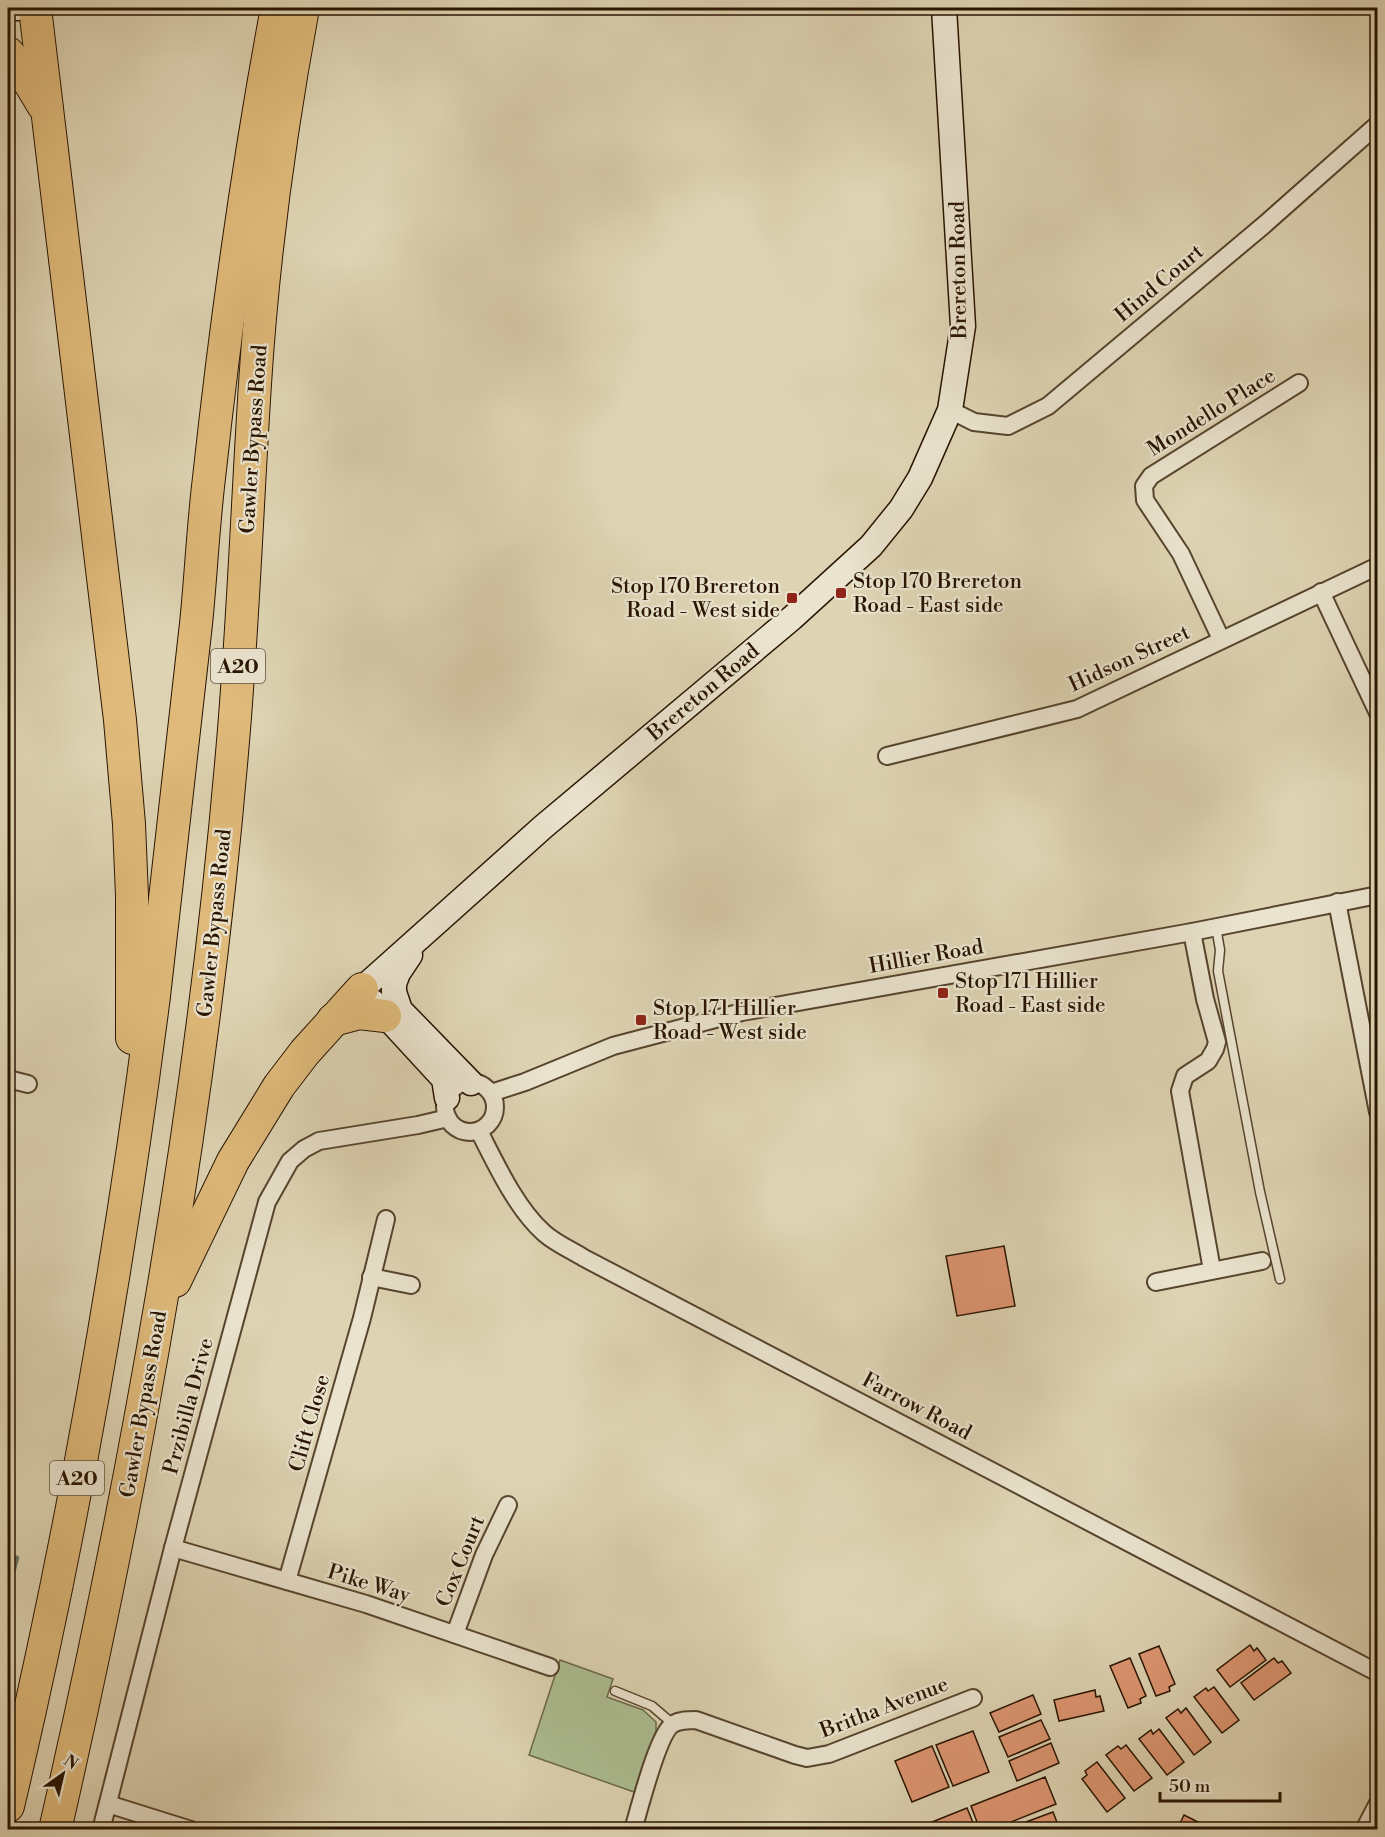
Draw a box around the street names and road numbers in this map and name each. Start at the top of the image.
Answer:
street label: Brereton Road [945,201,973,340]
street label: Hind Court [1110,239,1210,328]
street label: Gawler Bypass Road [234,344,274,534]
street label: Mondello Place [1143,363,1280,463]
street label: Hidson Street [1065,619,1195,698]
street label: Brereton Road [642,638,765,748]
road number: A20 [211,649,265,683]
street label: Gawler Bypass Road [192,828,238,1019]
street label: Hillier Road [867,934,986,980]
street label: Gawler Bypass Road [115,1309,173,1500]
street label: Przibilla Drive [158,1335,220,1477]
street label: Farrow Road [857,1367,976,1447]
street label: Clift Close [284,1372,336,1475]
road number: A20 [50,1461,104,1495]
street label: Cox Court [431,1511,491,1611]
street label: Pike Way [324,1559,414,1609]
street label: Britha Avenue [816,1672,952,1745]

